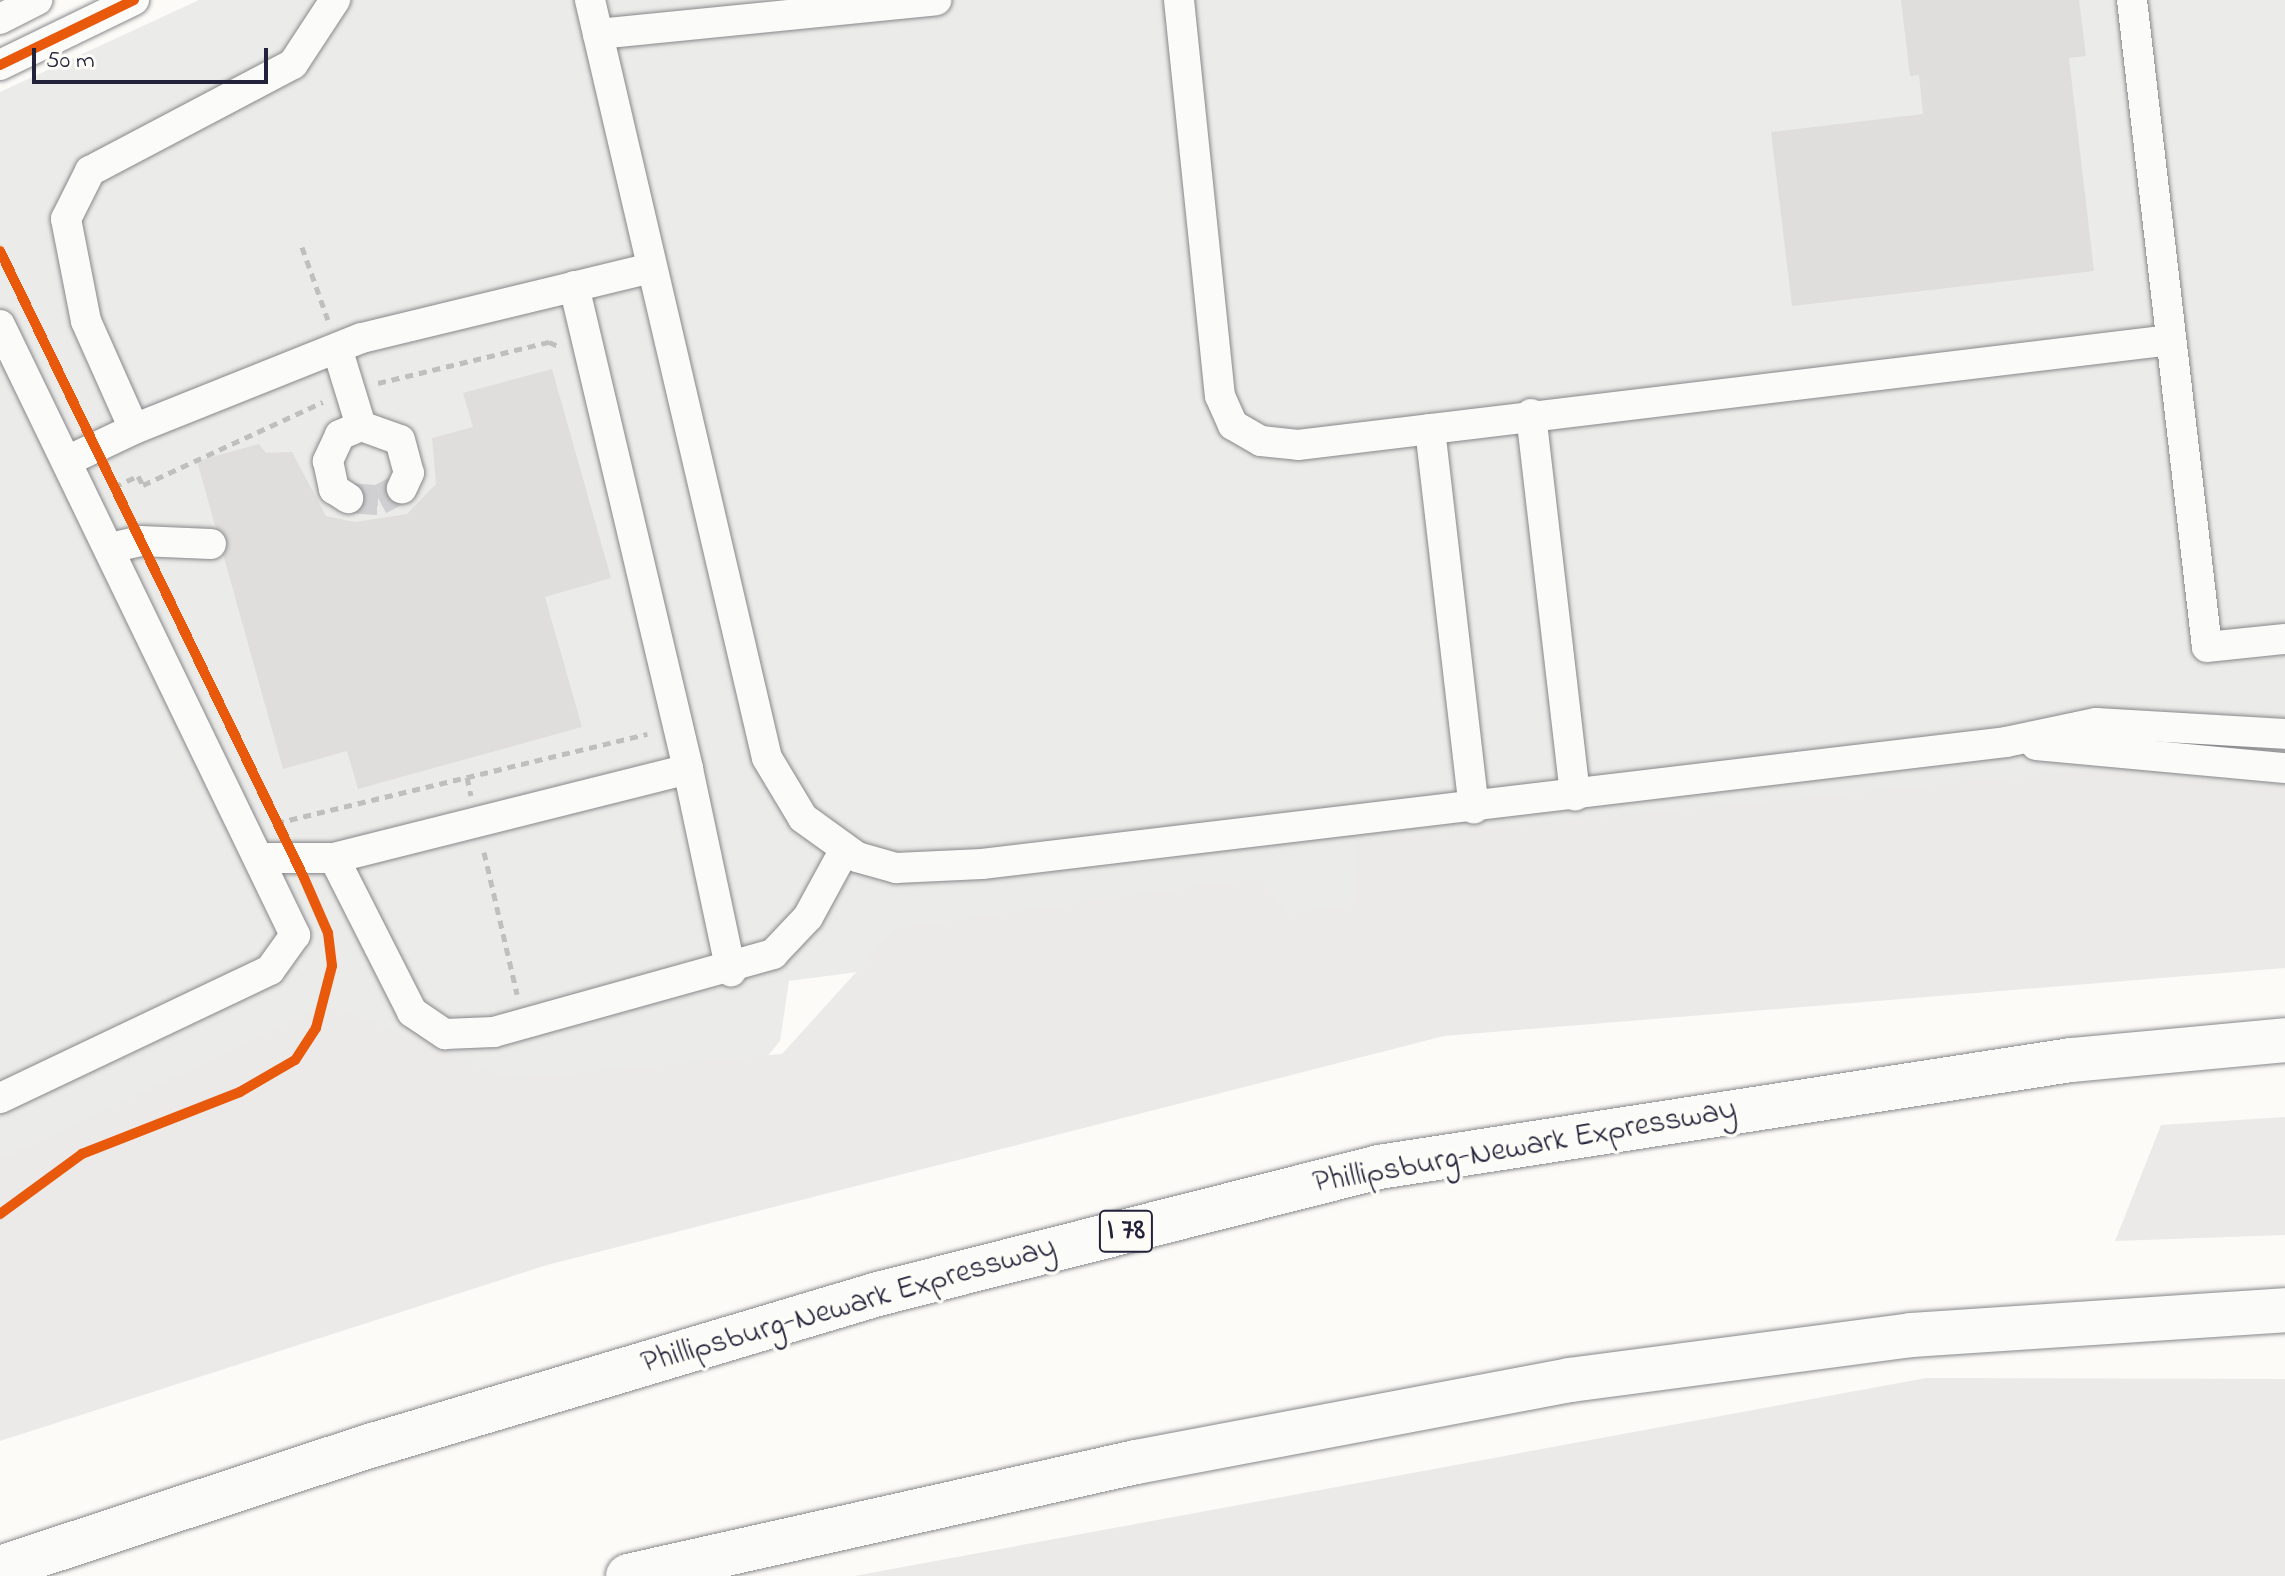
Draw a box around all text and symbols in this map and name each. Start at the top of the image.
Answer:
scale bar [36,32,272,82]
text: 50 m [46,44,95,79]
street label: Phillipsburg-Newark Expressway [1310,1092,1740,1204]
road number: I 78 [1098,1205,1154,1257]
street label: Phillipsburg-Newark Expressway [637,1229,1061,1385]

